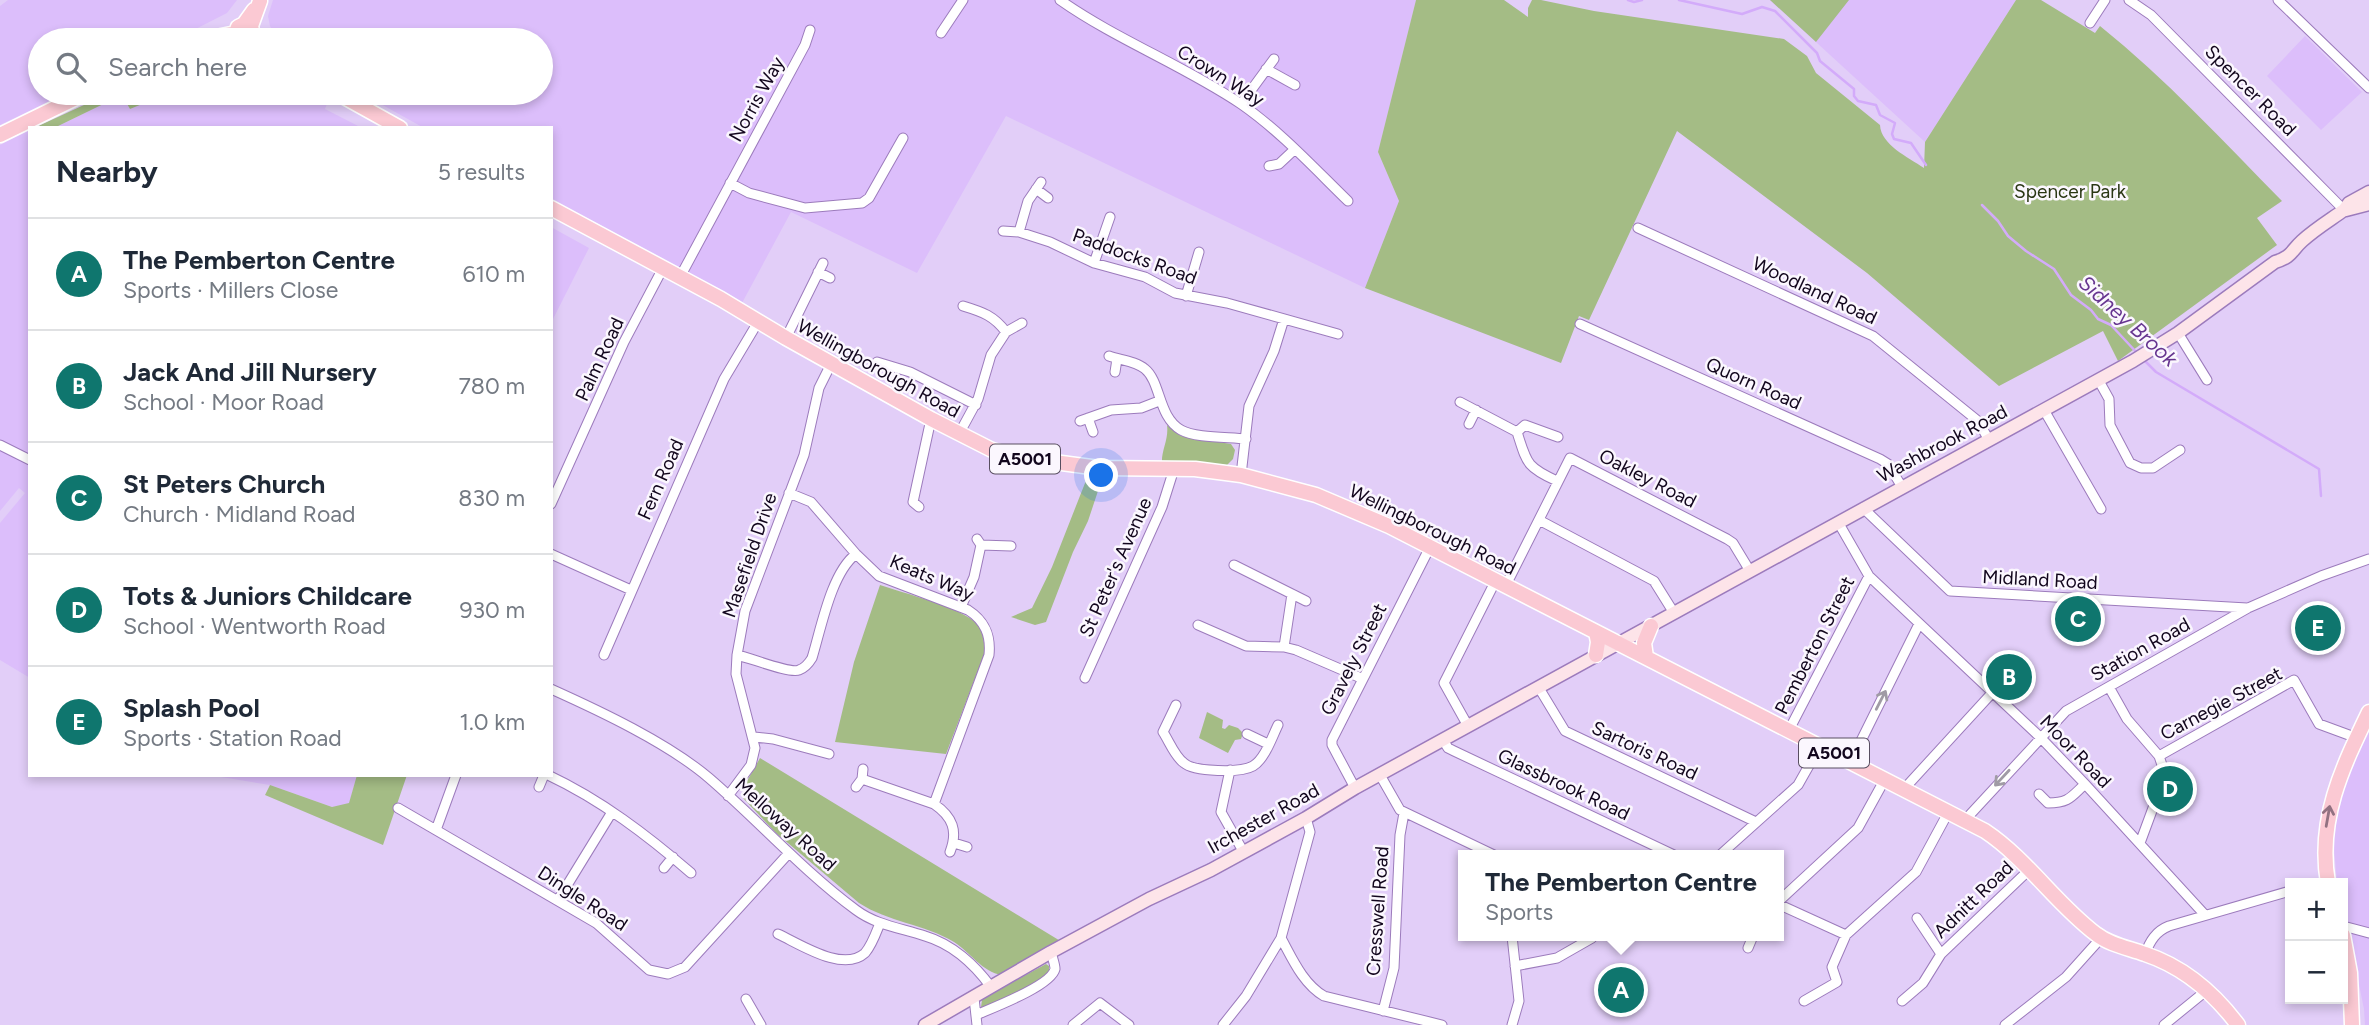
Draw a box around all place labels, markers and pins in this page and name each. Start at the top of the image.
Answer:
pin: C [2055,593,2101,645]
pin: E [2295,602,2341,654]
pin: B [1986,651,2032,703]
pin: D [2147,763,2193,815]
pin: A [1598,964,1644,1016]

